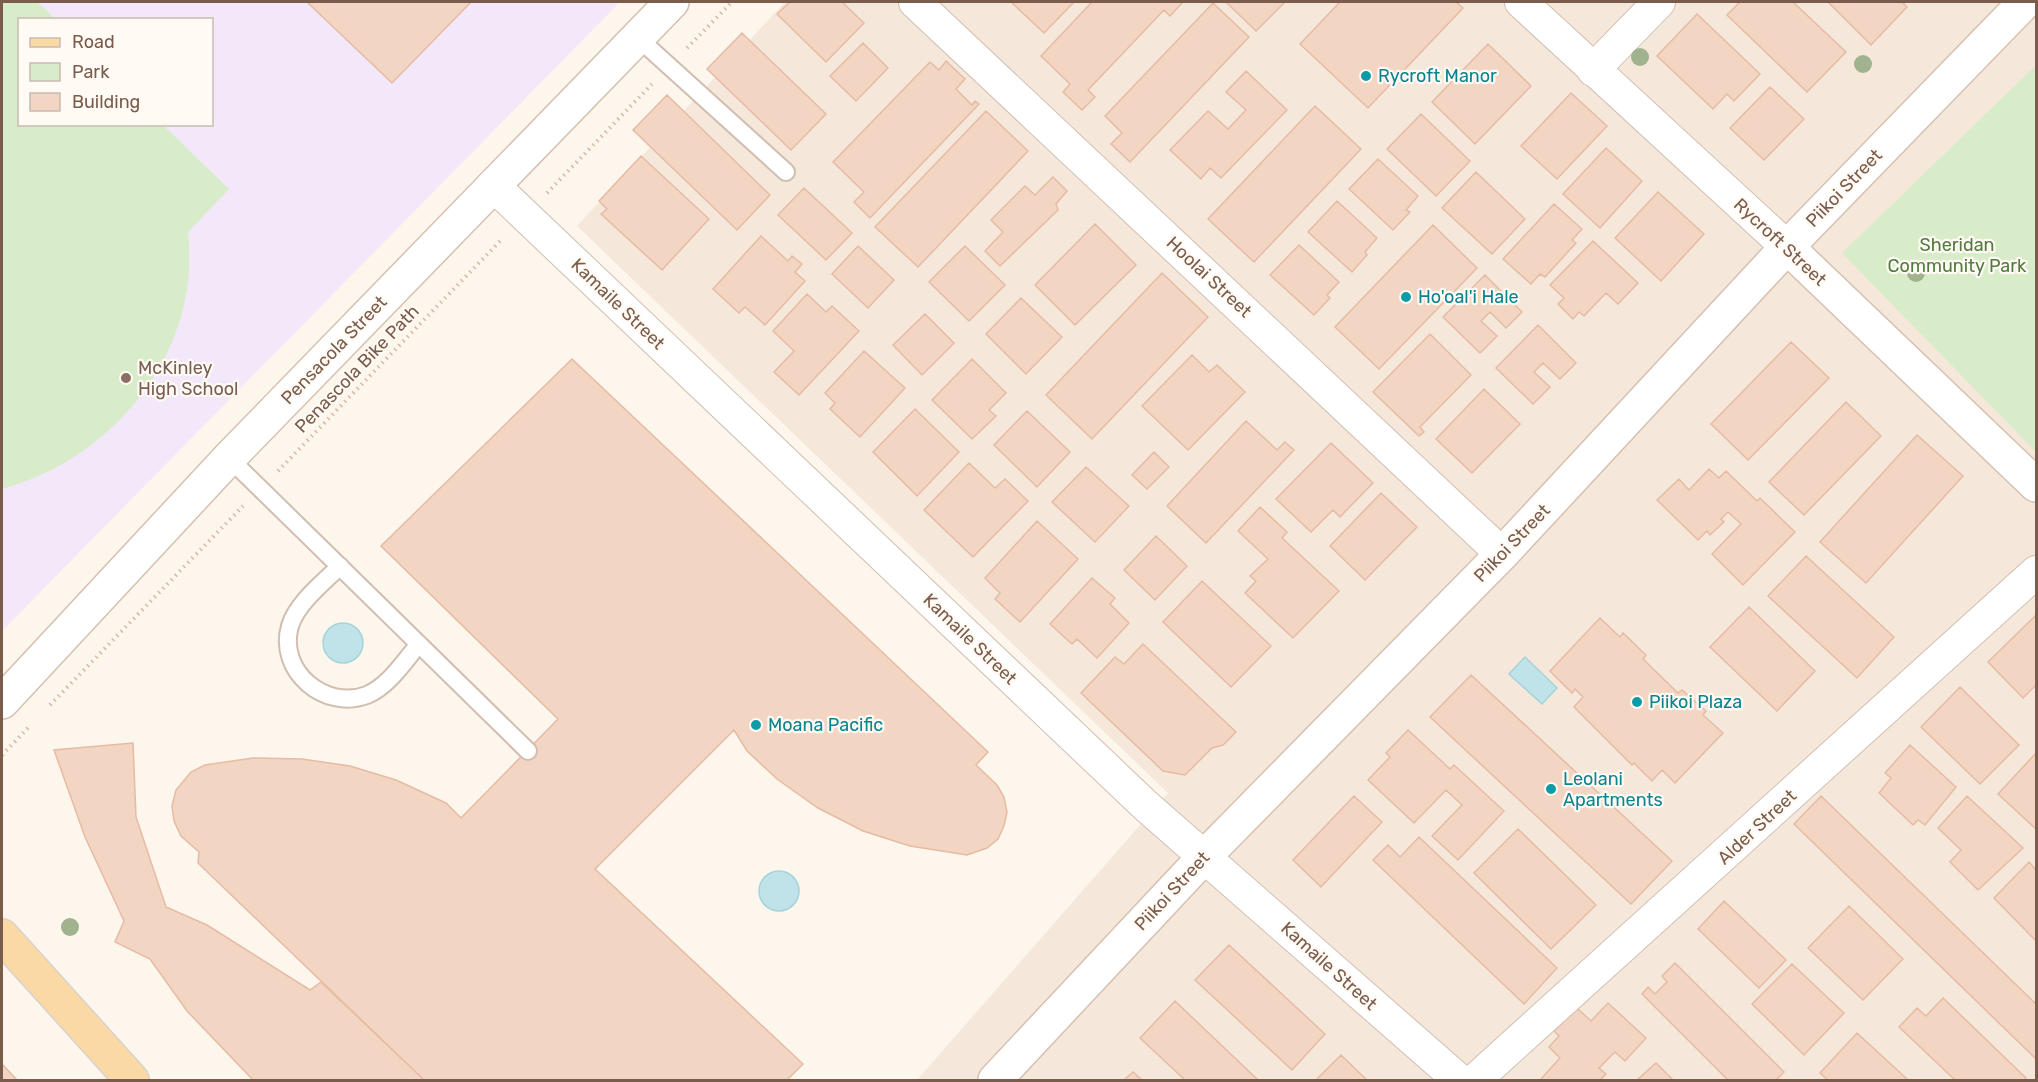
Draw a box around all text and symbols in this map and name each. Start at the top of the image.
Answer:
legend [18,18,213,126]
text: Road [72,31,115,53]
text: Park [72,61,110,83]
place label: Rycroft Manor [1378,65,1497,87]
marker: Rycroft Manor [1359,69,1373,83]
text: Building [72,91,140,113]
street label: Piikoi Street [1801,144,1887,232]
street label: Rycroft Street [1729,193,1831,291]
street label: Hoolai Street [1162,232,1256,322]
park label: Sheridan Community Park [1888,234,2027,277]
street label: Kamaile Street [567,254,669,354]
place label: Ho'oal'i Hale [1418,286,1519,308]
marker: Ho'oal'i Hale [1399,290,1413,304]
street label: Pensacola Street [277,291,391,409]
street label: Penascola Bike Path [290,300,424,438]
place label: McKinley High School [138,357,238,400]
marker: McKinley High School [119,371,133,385]
street label: Piikoi Street [1469,499,1555,587]
street label: Kamaile Street [919,589,1021,689]
place label: Piikoi Plaza [1649,691,1742,713]
marker: Piikoi Plaza [1630,695,1644,709]
place label: Moana Pacific [768,714,883,736]
marker: Moana Pacific [749,718,763,732]
place label: Leolani Apartments [1563,768,1663,811]
marker: Leolani Apartments [1544,782,1558,796]
street label: Alder Street [1713,785,1801,869]
street label: Piikoi Street [1130,847,1214,935]
street label: Kamaile Street [1276,917,1382,1015]

